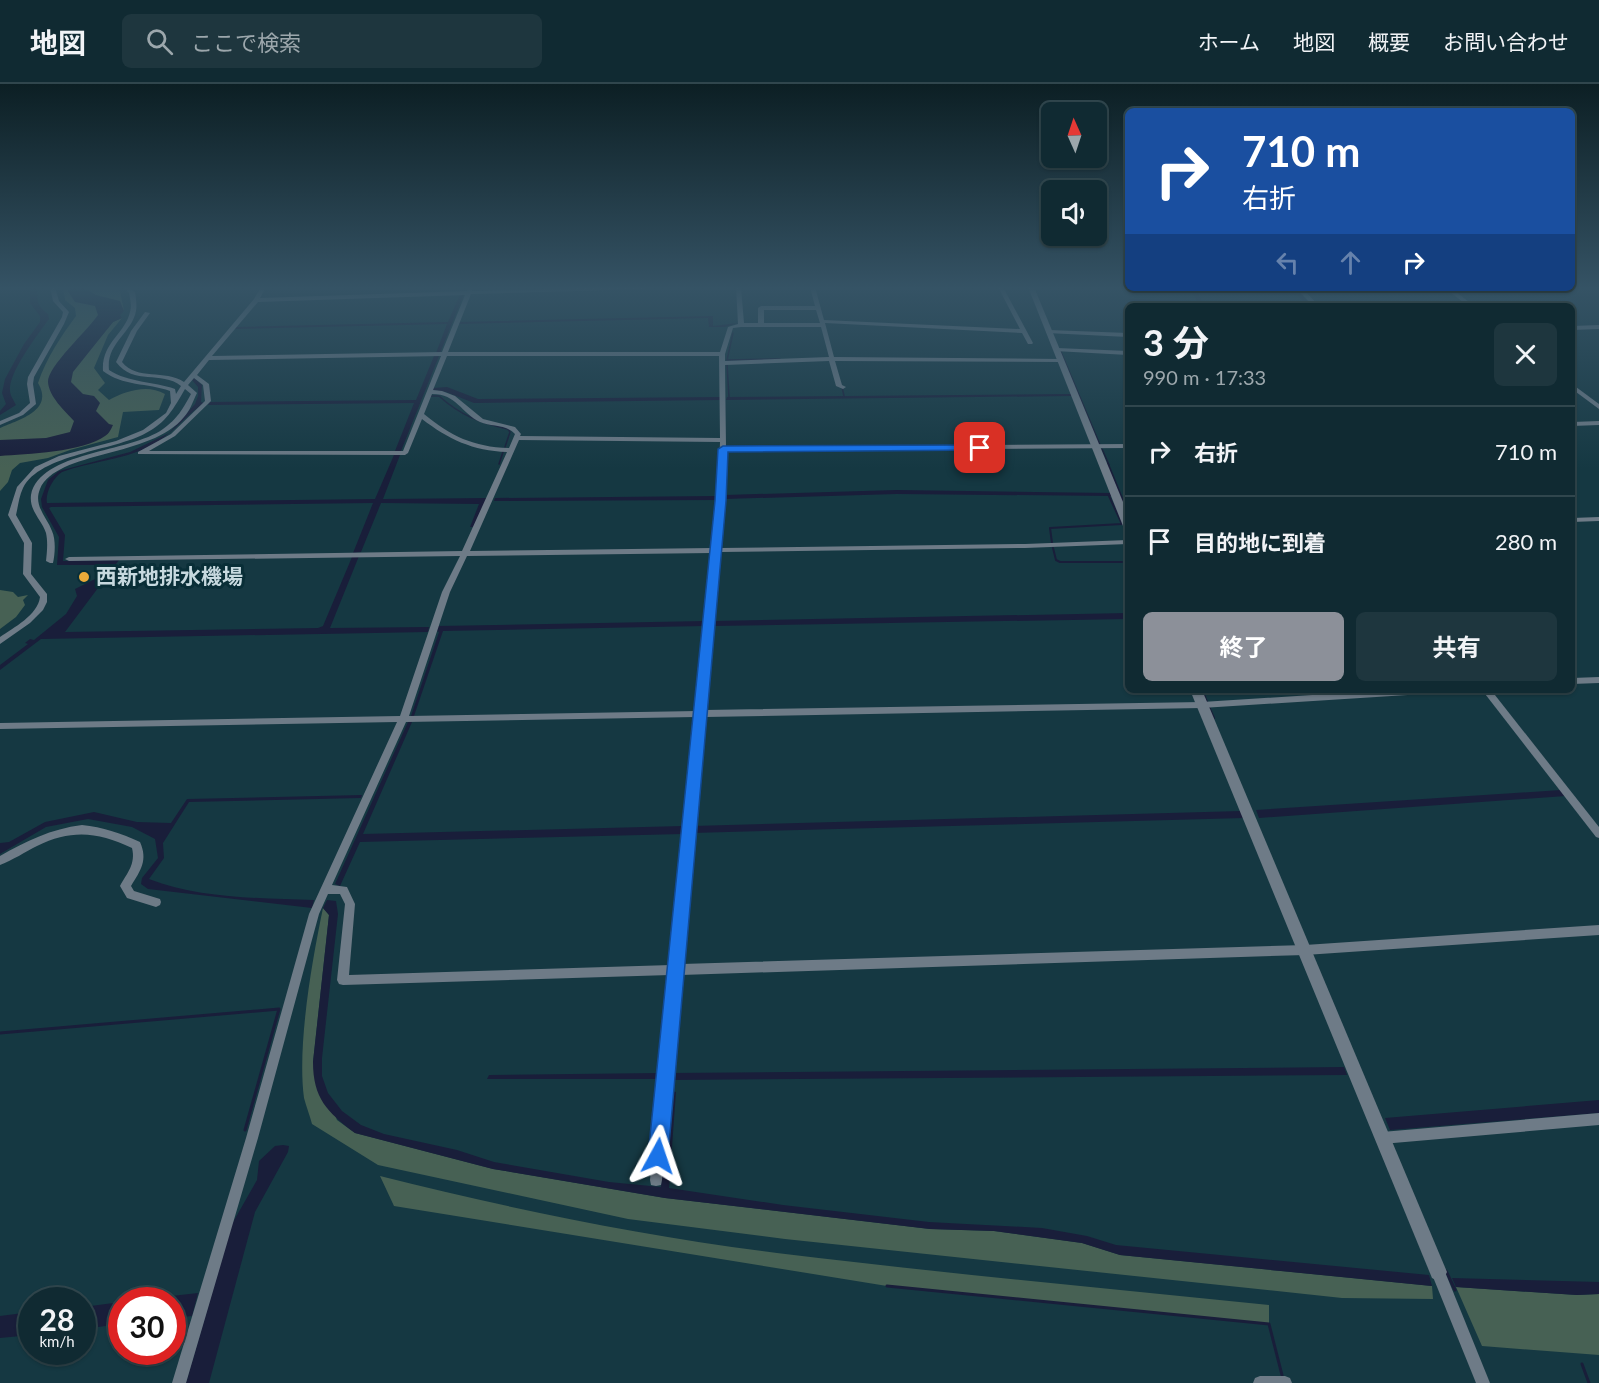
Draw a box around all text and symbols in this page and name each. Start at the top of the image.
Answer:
search box [122,14,542,68]
text: 地図 [30,25,86,59]
icon: search [143,25,176,58]
text: ここで検索 [191,29,301,56]
text: ホーム [1198,29,1260,54]
text: 地図 [1293,29,1335,54]
text: 概要 [1368,29,1410,54]
text: お問い合わせ [1443,29,1569,54]
north arrow [1041,102,1107,168]
map controls [1041,102,1107,246]
text: 710 m [1242,126,1360,176]
icon: right [1143,132,1221,210]
button: sound [1041,180,1107,246]
text: 右折 [1242,181,1296,214]
icon: left [1271,246,1304,279]
icon: ahead [1334,246,1367,279]
icon: right [1397,246,1430,279]
text: 3 分 [1143,320,1209,364]
button: close [1494,323,1557,386]
text: 990 m · 17:33 [1143,365,1266,389]
pin [954,422,1005,473]
icon: arrive [963,431,996,464]
icon: right [1143,435,1176,468]
text: 710 m [1495,438,1557,465]
text: 右折 [1194,439,1238,466]
icon: arrive [1143,525,1176,558]
text: 280 m [1495,528,1557,555]
text: 目的地に到着 [1194,529,1326,556]
place label: 西新地排水機場 [96,563,243,588]
marker: 西新地排水機場 [77,570,91,584]
button: 終了 [1143,612,1344,681]
button: 共有 [1356,612,1557,681]
position arrow [626,1124,690,1188]
speed limit sign: 30 [108,1287,186,1365]
text: 28 [40,1301,74,1337]
text: km/h [39,1332,75,1350]

